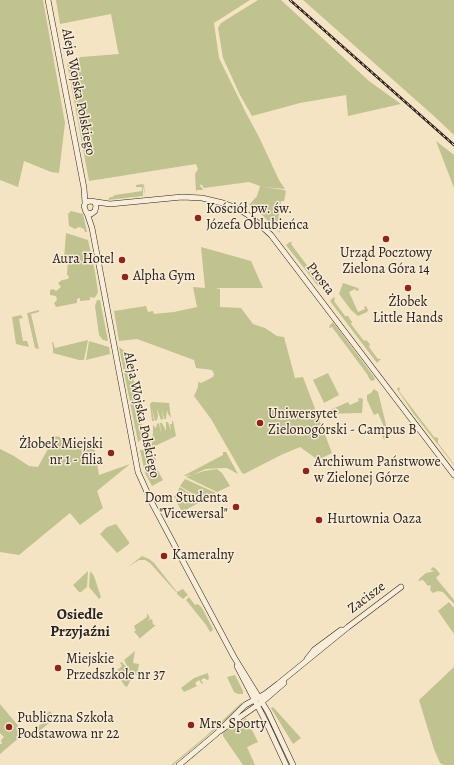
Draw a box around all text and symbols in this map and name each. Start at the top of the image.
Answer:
street label: Aleja Wojska Polskiego [57,27,99,157]
place label: Kościół pw. św. Józefa Oblubieńca [206,202,309,234]
marker: Kościół pw. św. Józefa Oblubieńca [193,213,203,223]
marker: Urząd Pocztowy Zielona Góra 14 [381,234,391,244]
place label: Urząd Pocztowy Zielona Góra 14 [340,246,432,278]
place label: Aura Hotel [52,252,114,268]
marker: Aura Hotel [117,255,127,265]
street label: Prosta [302,259,338,299]
place label: Alpha Gym [133,269,195,285]
marker: Alpha Gym [120,272,130,282]
marker: Żłobek Little Hands [403,283,413,293]
place label: Żłobek Little Hands [373,295,443,328]
street label: Aleja Wojska Polskiego [119,350,163,480]
place label: Uniwersytet Zielonogórski - Campus B [268,407,417,440]
marker: Uniwersytet Zielonogórski - Campus B [255,418,265,428]
place label: Żłobek Miejski nr 1 - filia [19,437,103,470]
marker: Żłobek Miejski nr 1 - filia [106,448,116,458]
place label: Archiwum Państwowe w Zielonej Górze [314,455,441,488]
marker: Archiwum Państwowe w Zielonej Górze [301,466,311,476]
place label: Dom Studenta "Vicewersal" [145,491,228,524]
marker: Dom Studenta "Vicewersal" [231,502,241,512]
place label: Hurtownia Oaza [327,512,422,528]
marker: Hurtownia Oaza [314,515,324,525]
place label: Kameralny [172,548,234,564]
marker: Kameralny [159,551,169,561]
street label: Zacisze [345,578,389,618]
district label: Osiedle Przyjaźni [50,606,110,641]
place label: Miejskie Przedszkole nr 37 [66,652,165,684]
marker: Miejskie Przedszkole nr 37 [53,663,63,673]
place label: Publiczna Szkoła Podstawowa nr 22 [17,711,120,744]
place label: Mrs. Sporty [199,717,266,733]
marker: Mrs. Sporty [186,720,196,730]
marker: Publiczna Szkoła Podstawowa nr 22 [4,722,14,732]

